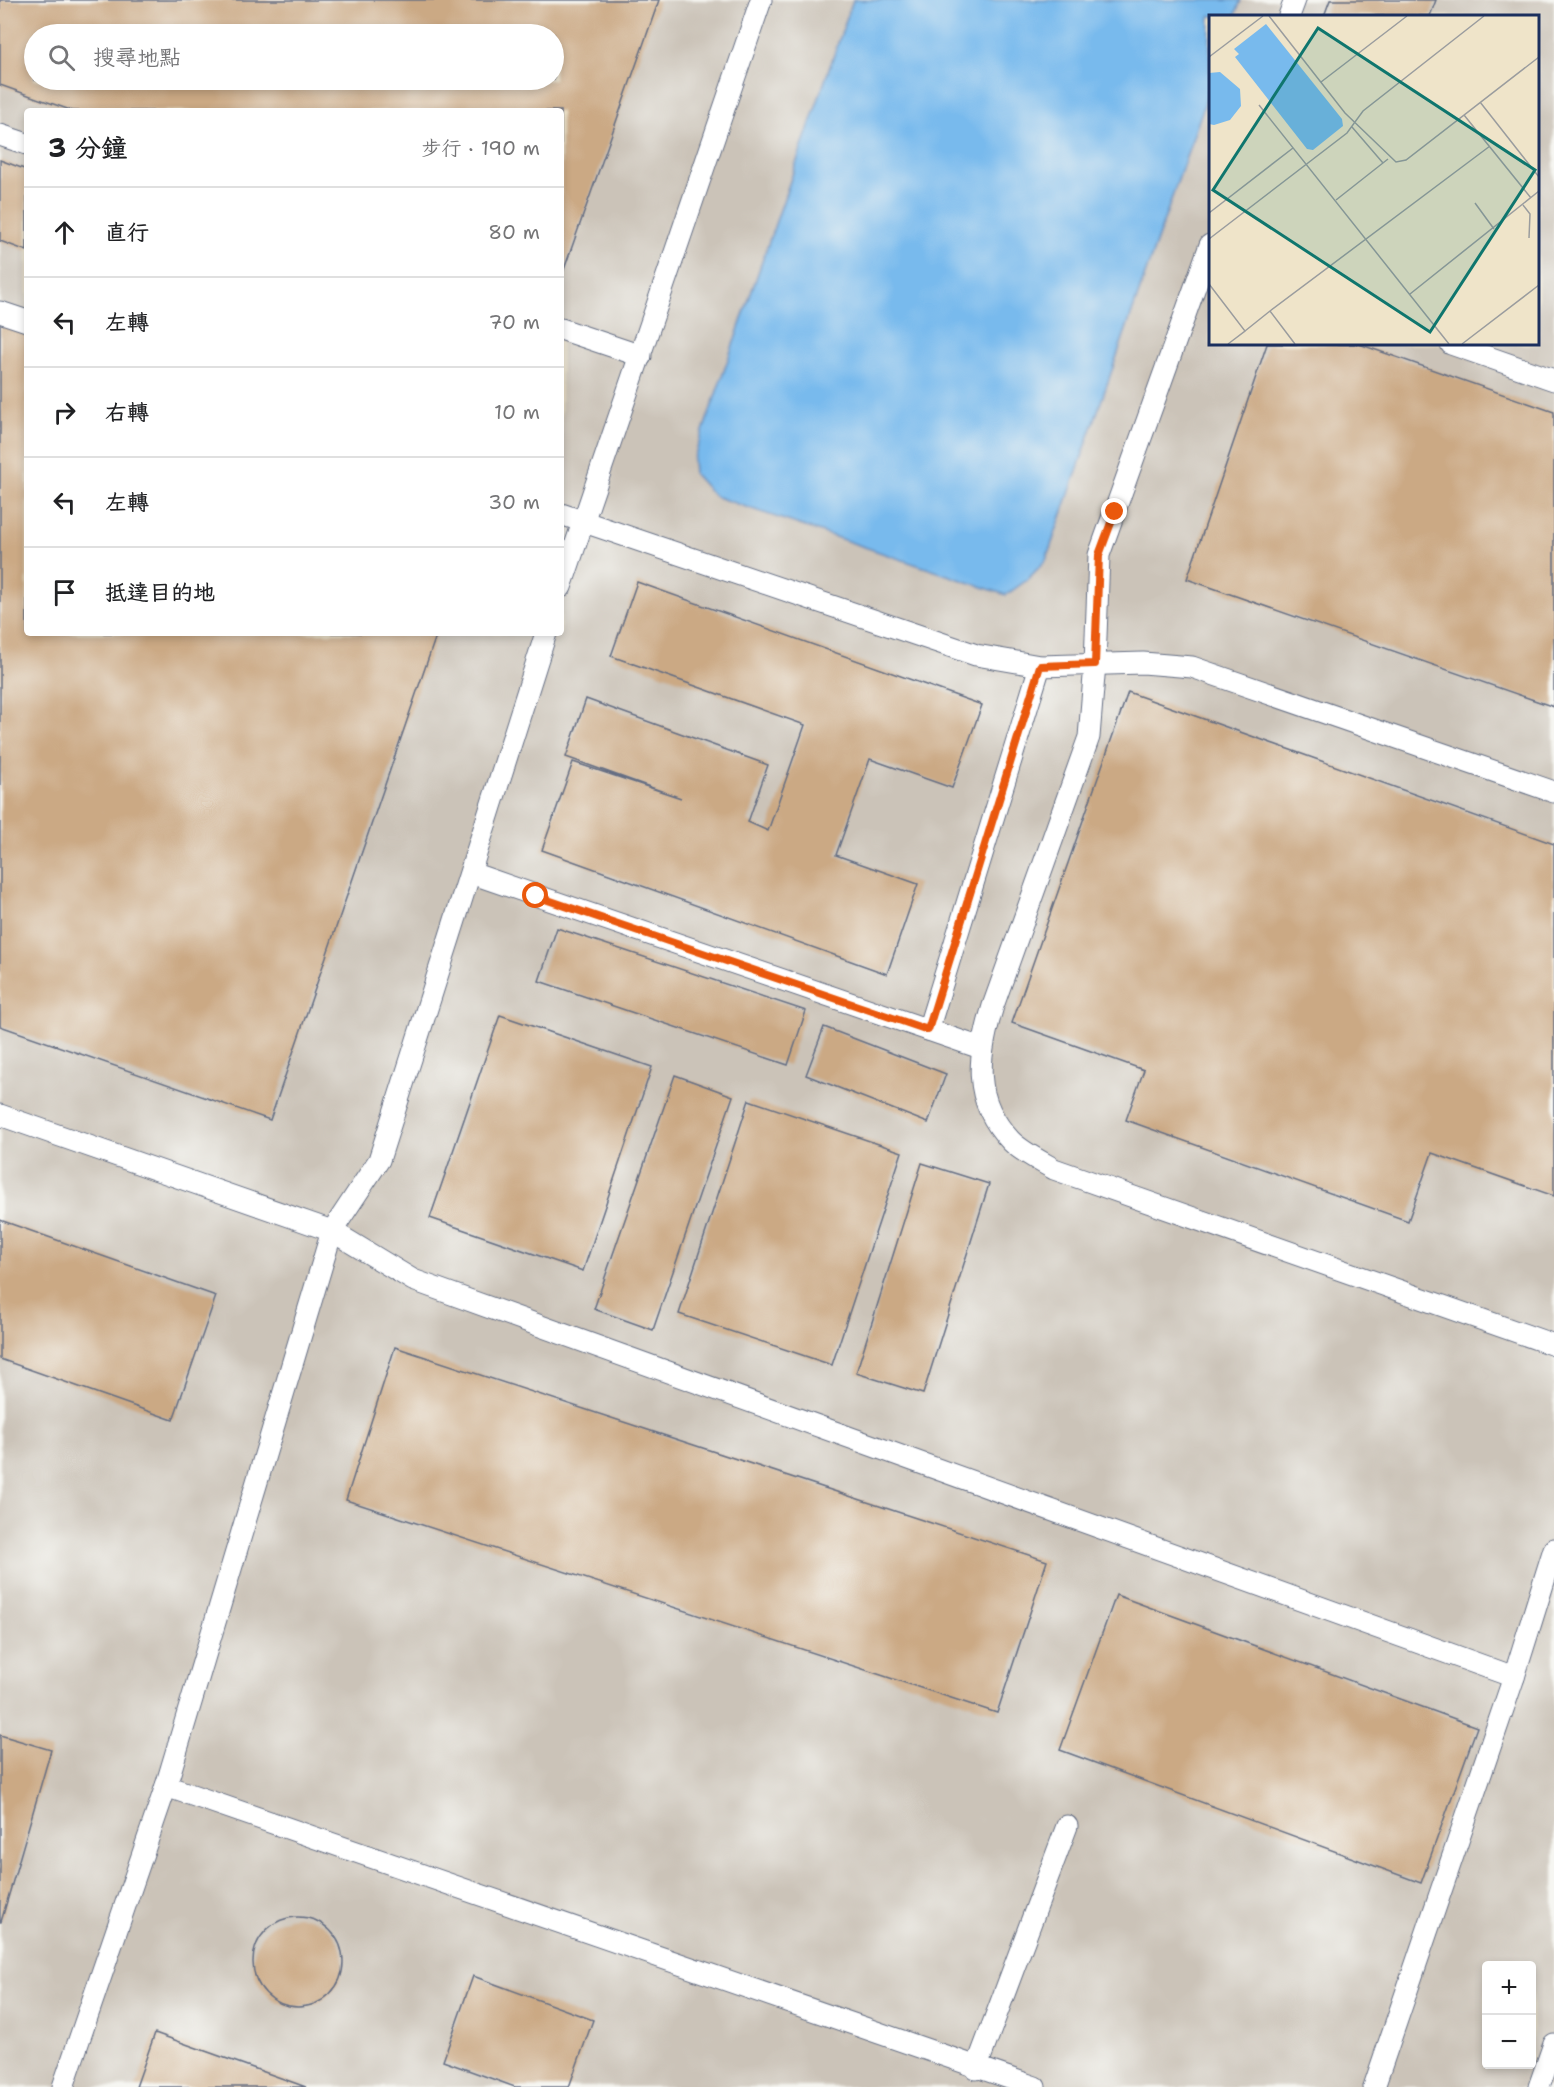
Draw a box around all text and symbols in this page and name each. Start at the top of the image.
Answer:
inset map [1209,15,1539,345]
search box [24,24,564,90]
icon: search [45,41,78,74]
text: 搜尋地點 [93,43,181,72]
text: 3 分鐘 [48,130,127,165]
text: 步行 · 190 m [421,135,540,161]
icon: ahead [48,216,81,249]
text: 直行 [105,218,149,247]
text: 80 m [488,219,540,245]
icon: left [48,306,81,339]
text: 左轉 [105,308,149,337]
text: 70 m [488,309,540,335]
icon: right [48,396,81,429]
text: 右轉 [105,398,149,427]
text: 10 m [494,399,540,425]
icon: left [48,486,81,519]
text: 左轉 [105,488,149,517]
text: 30 m [488,489,540,515]
route end [1101,498,1127,524]
icon: arrive [48,576,81,609]
text: 抵達目的地 [105,578,215,607]
route start [522,882,548,908]
map controls [1482,1961,1536,2069]
button: + [1482,1961,1536,2015]
button: − [1482,2015,1536,2069]

